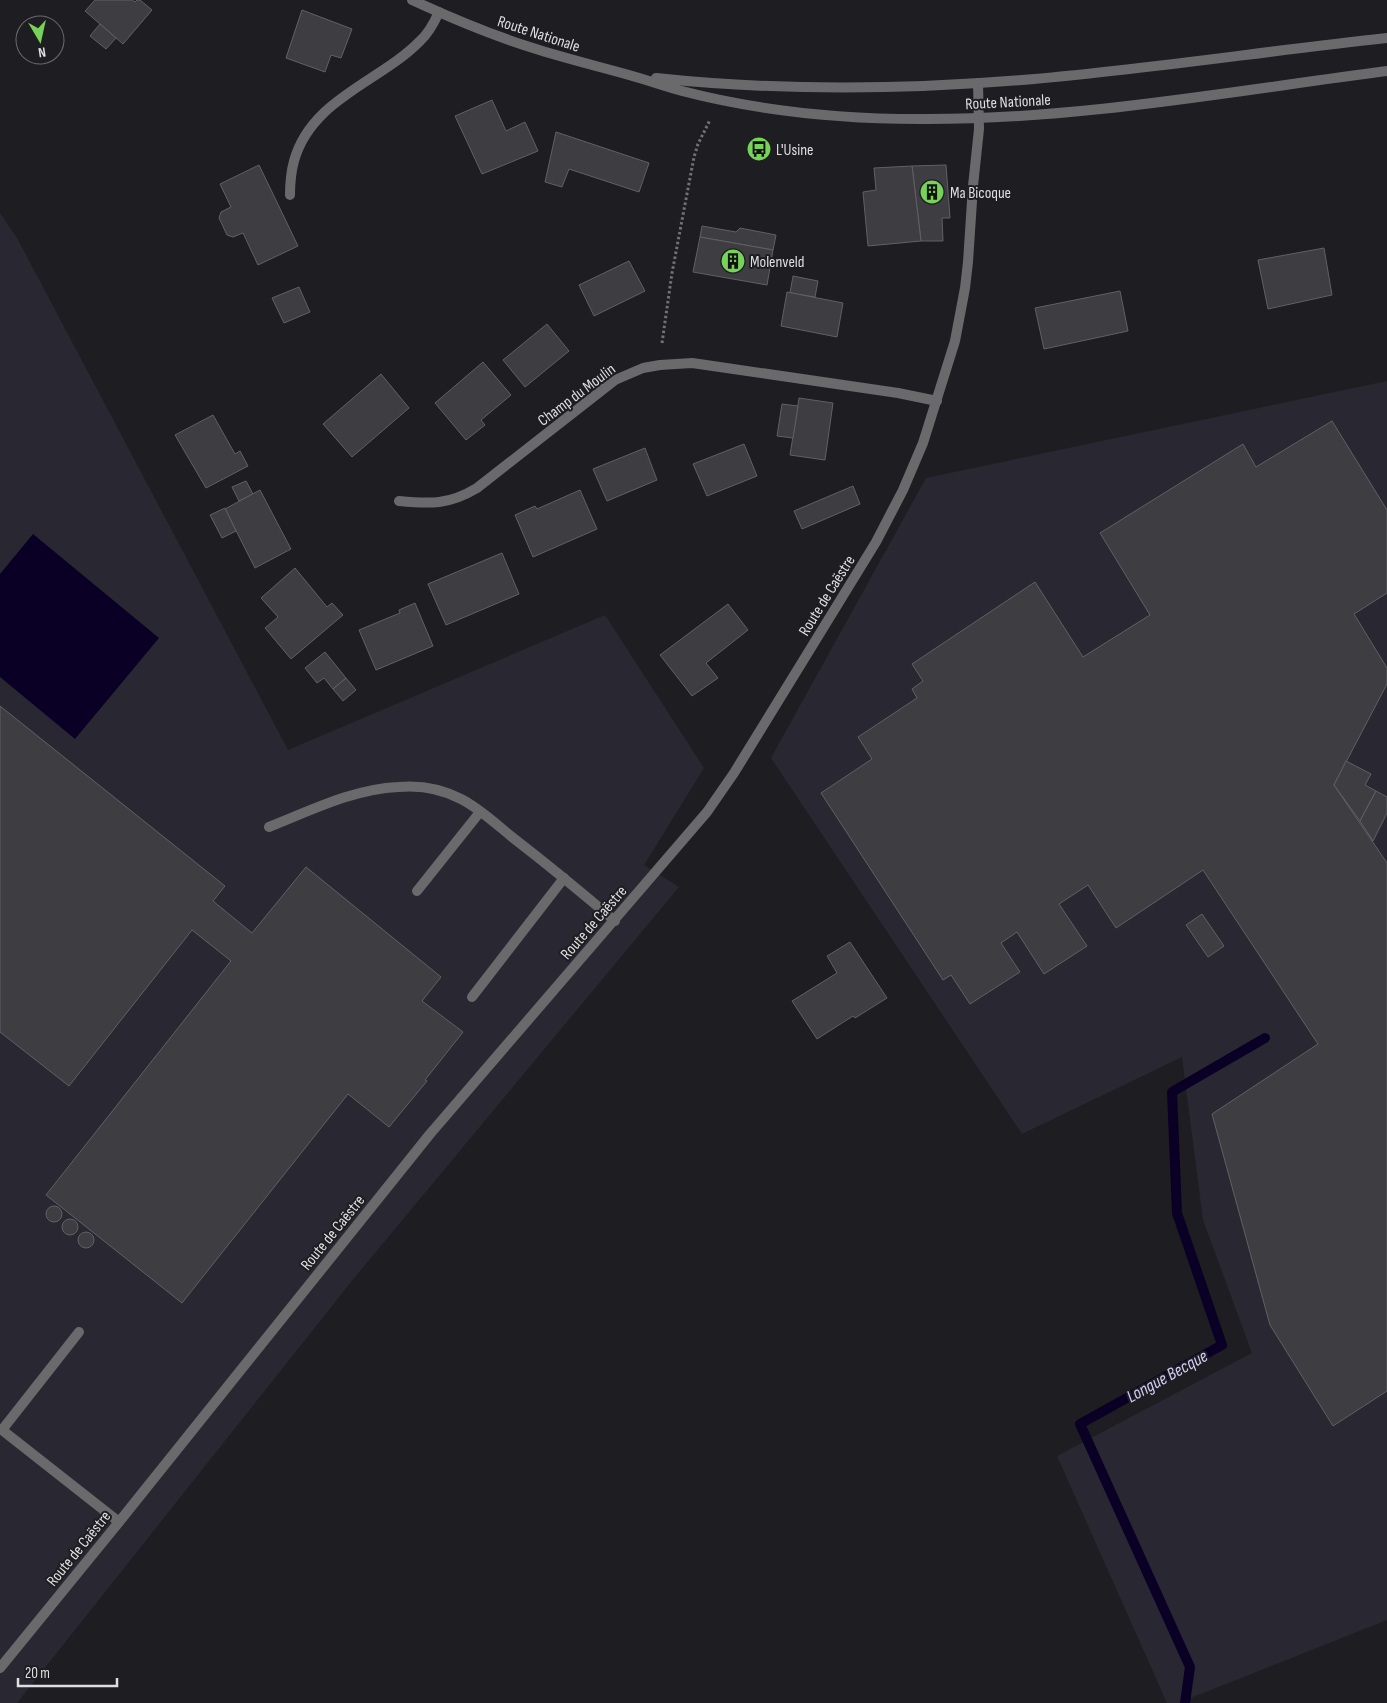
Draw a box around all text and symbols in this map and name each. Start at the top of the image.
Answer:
street label: Route Nationale [495,12,582,57]
north arrow [15,15,65,65]
text: N [37,43,47,61]
street label: Route Nationale [965,91,1051,114]
bus stop icon: L'Usine [746,136,772,162]
place label: L'Usine [776,141,813,160]
building icon: Ma Bicoque [919,179,945,205]
place label: Ma Bicoque [950,184,1011,203]
building icon: Molenveld [720,248,746,274]
place label: Molenveld [750,253,805,272]
street label: Champ du Moulin [534,360,619,430]
street label: Route de Caëstre [795,552,860,640]
street label: Route de Caëstre [557,882,631,964]
street label: Route de Caëstre [297,1191,369,1274]
water label: Longue Becque [1123,1346,1211,1407]
street label: Route de Caëstre [43,1507,115,1590]
scale bar [18,1656,116,1688]
text: 20 m [25,1664,50,1683]

